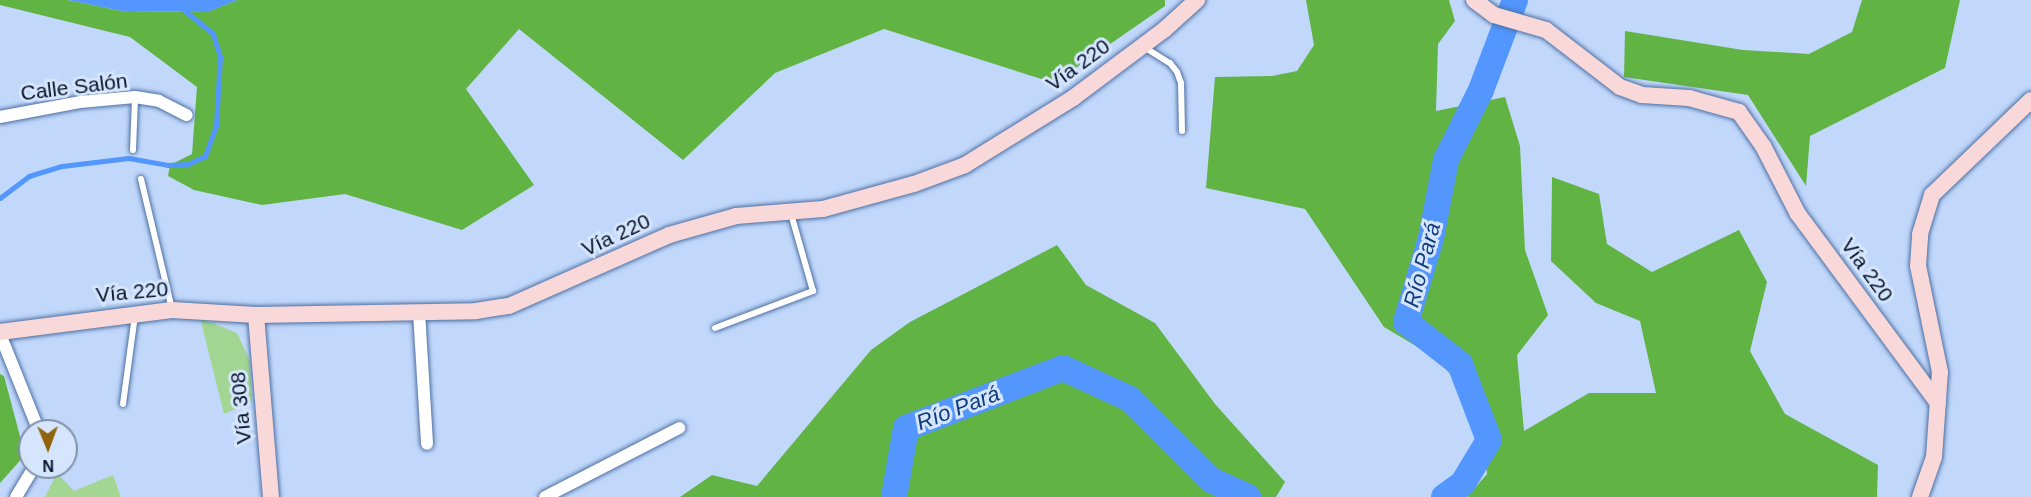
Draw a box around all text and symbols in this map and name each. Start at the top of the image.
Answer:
street label: Vía 220 [1041,34,1115,96]
street label: Calle Salón [19,68,129,106]
street label: Vía 220 [578,208,654,262]
water label: Río Pará [1398,220,1446,310]
street label: Vía 220 [1836,233,1898,307]
street label: Vía 220 [95,276,169,308]
street label: Vía 308 [225,371,257,445]
water label: Río Pará [913,380,1003,436]
north arrow [18,419,78,479]
text: N [42,457,54,474]

